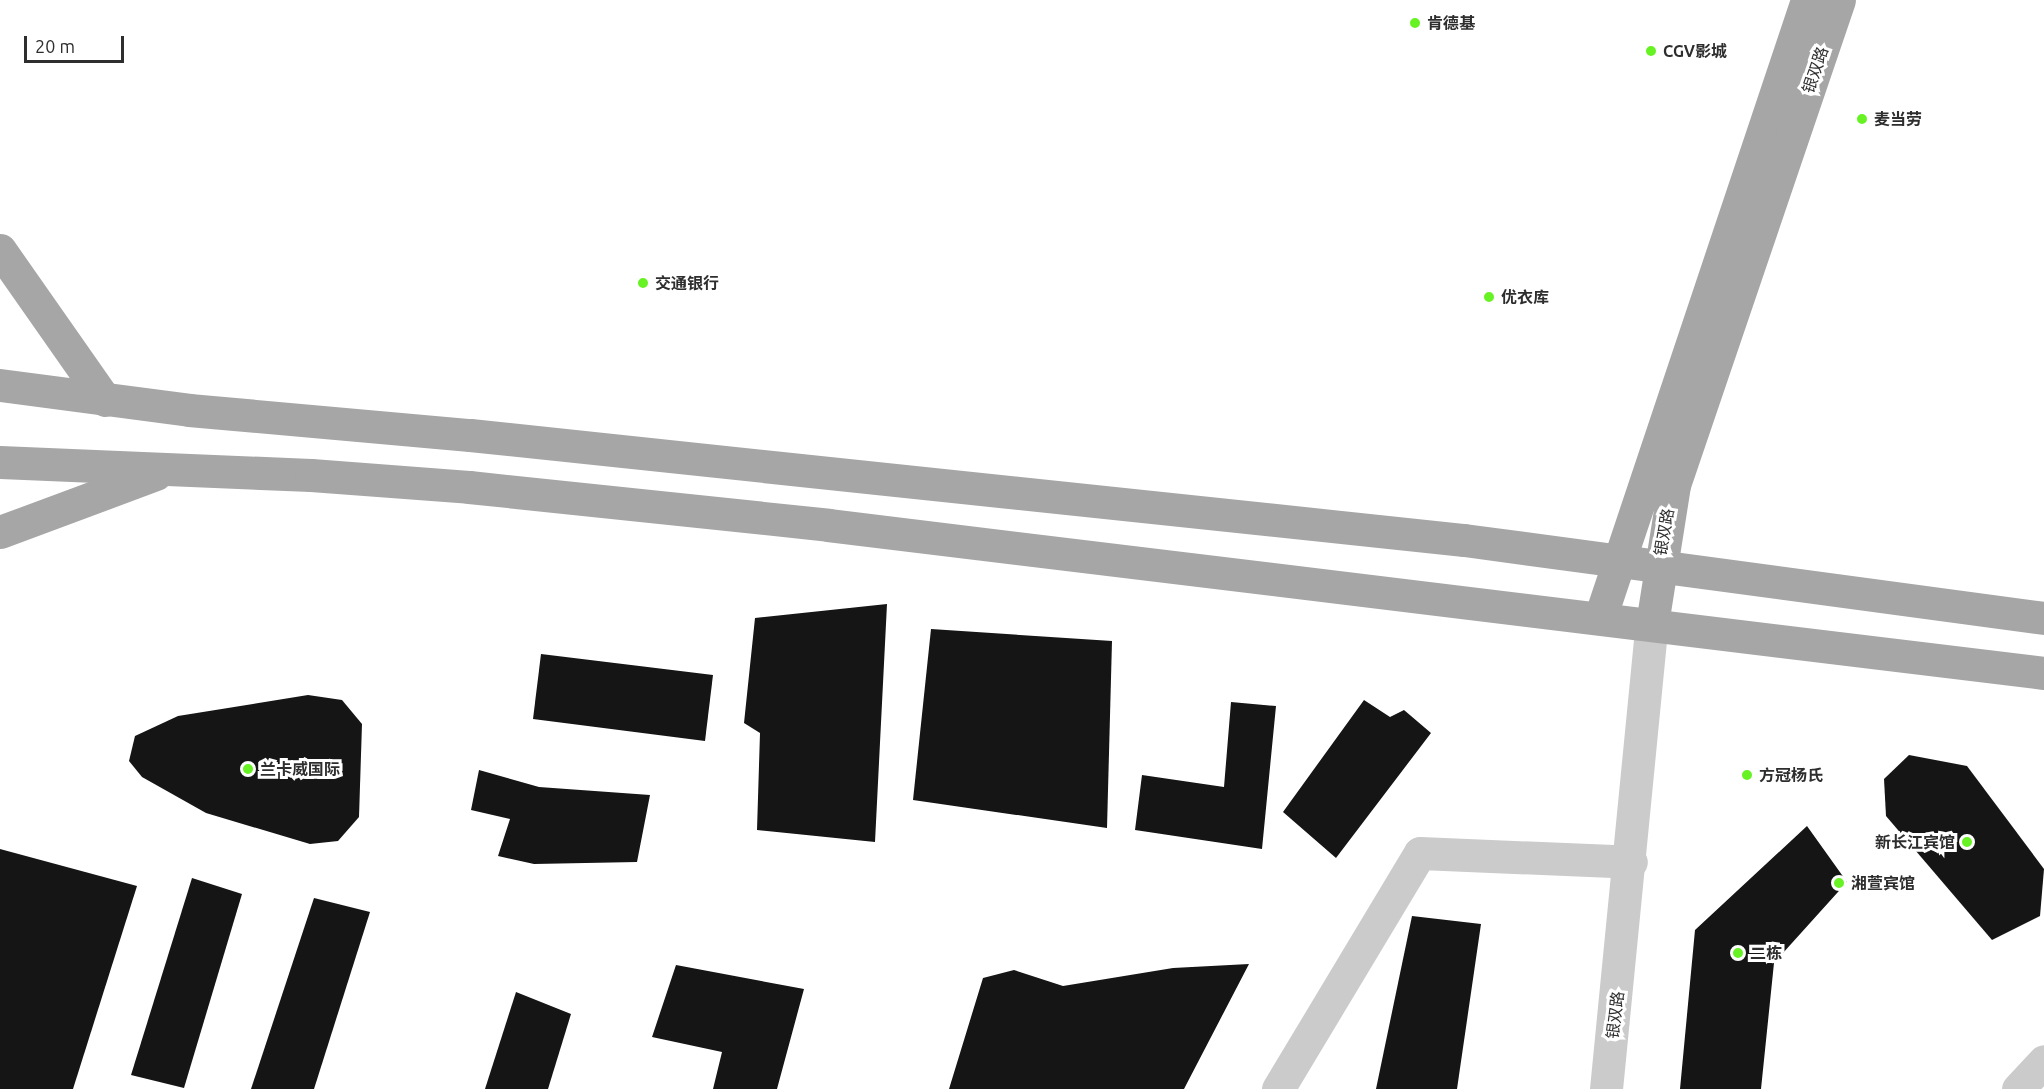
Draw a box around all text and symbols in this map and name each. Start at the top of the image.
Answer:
place label: 肯德基 [1427,13,1475,33]
marker: 肯德基 [1408,16,1422,30]
scale bar [27,24,128,62]
text: 20 m [35,36,75,56]
place label: CGV影城 [1663,41,1727,61]
marker: CGV影城 [1644,44,1658,58]
street label: 银双路 [1798,44,1832,96]
place label: 麦当劳 [1874,109,1922,129]
marker: 麦当劳 [1855,112,1869,126]
place label: 交通银行 [655,273,719,293]
marker: 交通银行 [636,276,650,290]
place label: 优衣库 [1501,287,1549,307]
marker: 优衣库 [1482,290,1496,304]
street label: 银双路 [1650,507,1678,557]
place label: 兰卡威国际 [260,759,340,779]
marker: 兰卡威国际 [241,762,255,776]
place label: 方冠杨氏 [1759,765,1823,785]
marker: 方冠杨氏 [1740,768,1754,782]
place label: 新长江宾馆 [1875,832,1955,852]
marker: 新长江宾馆 [1960,835,1974,849]
place label: 湘萱宾馆 [1851,873,1915,893]
marker: 湘萱宾馆 [1832,876,1846,890]
place label: 二栋 [1750,943,1782,963]
marker: 二栋 [1731,946,1745,960]
street label: 银双路 [1603,990,1627,1040]

